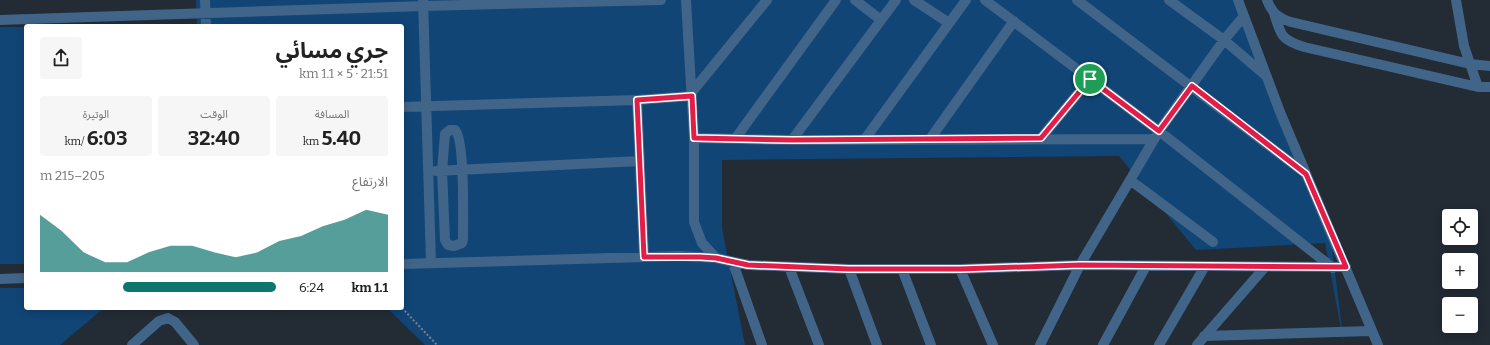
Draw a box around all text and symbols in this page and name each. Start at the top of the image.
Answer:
button: share [40,37,82,79]
text: جري مسائي [275,37,388,64]
pin [1073,62,1107,96]
text: 21:51 · 5 × 1.1 km [299,66,388,81]
icon: arrive [1079,68,1101,90]
text: الوتيرة [83,108,109,121]
text: الوقت [200,108,228,121]
text: المسافة [315,108,349,121]
text: 6:03 [87,126,127,150]
text: 32:40 [188,126,240,150]
text: 5.40 [321,126,361,150]
text: /km [65,135,87,148]
text: km [303,135,321,148]
text: 205–215 m [40,168,105,183]
text: الارتفاع [352,174,388,189]
map controls [1442,209,1478,333]
button: locate [1442,209,1478,245]
button: + [1442,253,1478,289]
text: 6:24 [299,280,324,295]
text: 1.1 km [352,280,388,295]
button: − [1442,297,1478,333]

